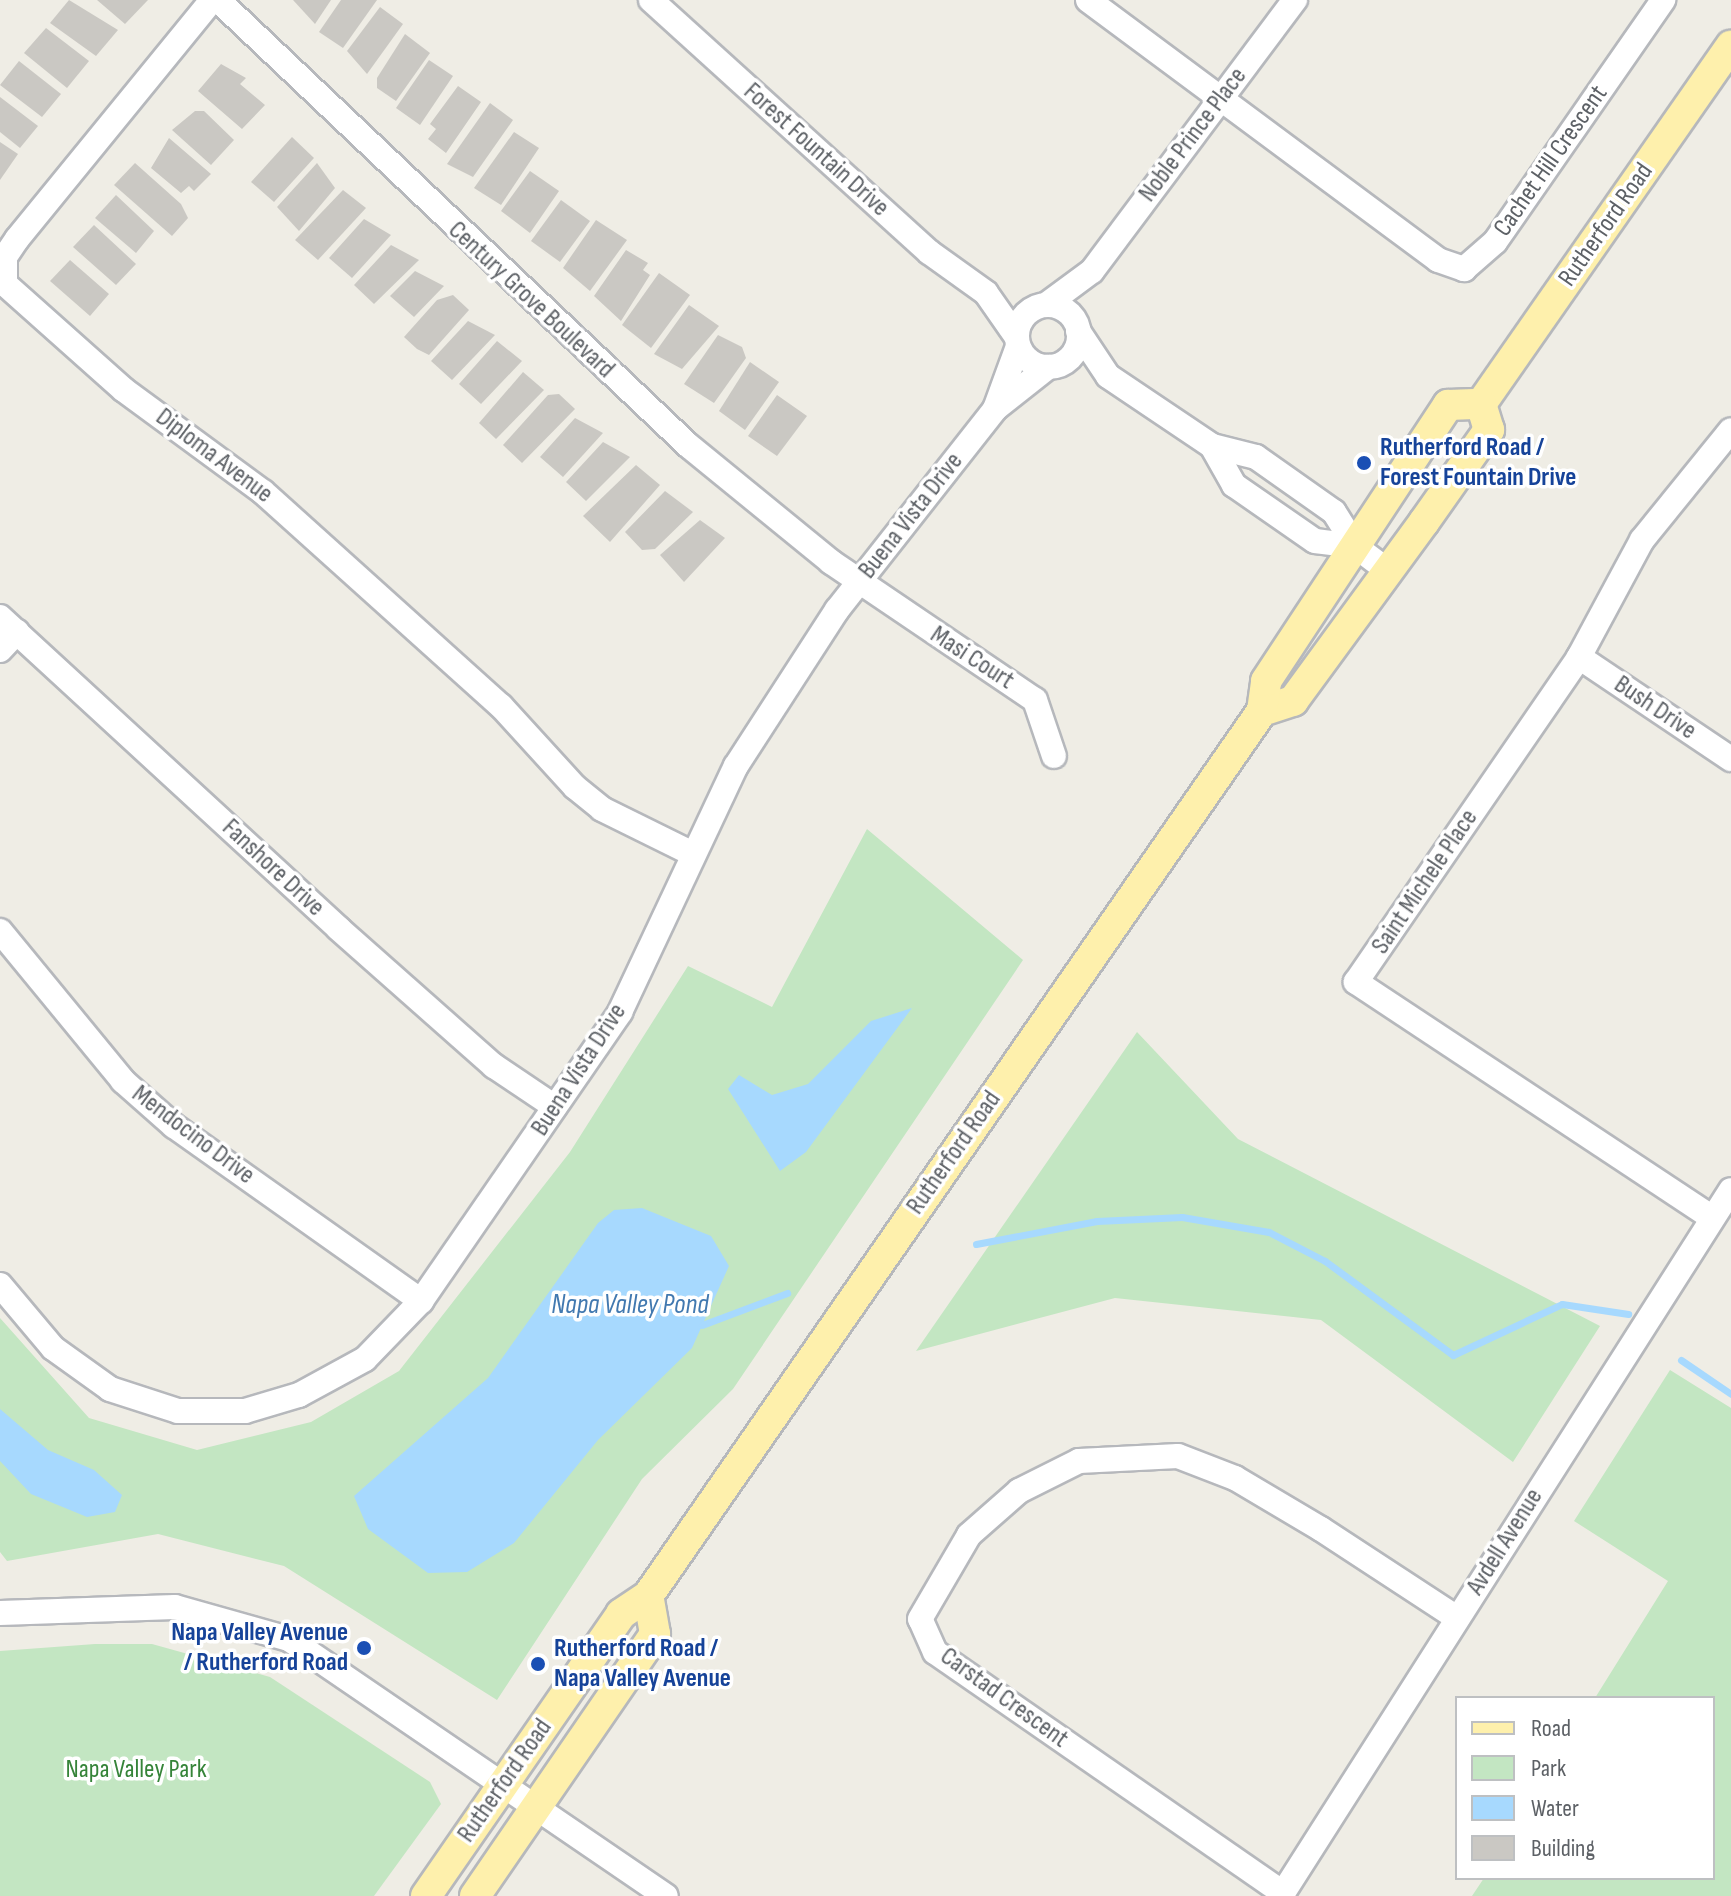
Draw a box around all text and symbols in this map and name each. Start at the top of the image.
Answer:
street label: Noble Prince Place [1132,62,1254,208]
street label: Forest Fountain Drive [737,77,895,223]
street label: Cachet Hill Crescent [1487,79,1615,243]
street label: Rutherford Road [1552,157,1660,293]
street label: Century Grove Boulevard [441,215,621,385]
street label: Diploma Avenue [149,402,279,510]
place label: Rutherford Road / Forest Fountain Drive [1380,432,1576,494]
street label: Buena Vista Drive [852,447,970,585]
marker: Rutherford Road / Forest Fountain Drive [1355,454,1373,472]
street label: Masi Court [924,619,1020,697]
street label: Bush Drive [1608,669,1702,747]
street label: Saint Michele Place [1365,804,1485,960]
street label: Fanshore Drive [215,813,331,923]
street label: Buena Vista Drive [525,998,633,1142]
street label: Mendocino Drive [126,1079,260,1191]
street label: Rutherford Road [900,1085,1008,1221]
water label: Napa Valley Pond [551,1288,709,1322]
street label: Avdell Avenue [1460,1483,1550,1601]
place label: Napa Valley Avenue / Rutherford Road [171,1617,348,1678]
place label: Rutherford Road / Napa Valley Avenue [554,1633,731,1694]
marker: Napa Valley Avenue / Rutherford Road [355,1639,373,1657]
street label: Carstad Crescent [934,1641,1074,1755]
marker: Rutherford Road / Napa Valley Avenue [529,1655,547,1673]
legend [1455,1696,1715,1880]
street label: Rutherford Road [451,1713,559,1849]
text: Road [1531,1714,1571,1743]
park label: Napa Valley Park [65,1754,207,1786]
text: Park [1531,1754,1566,1783]
text: Water [1531,1794,1579,1823]
text: Building [1531,1834,1595,1863]

